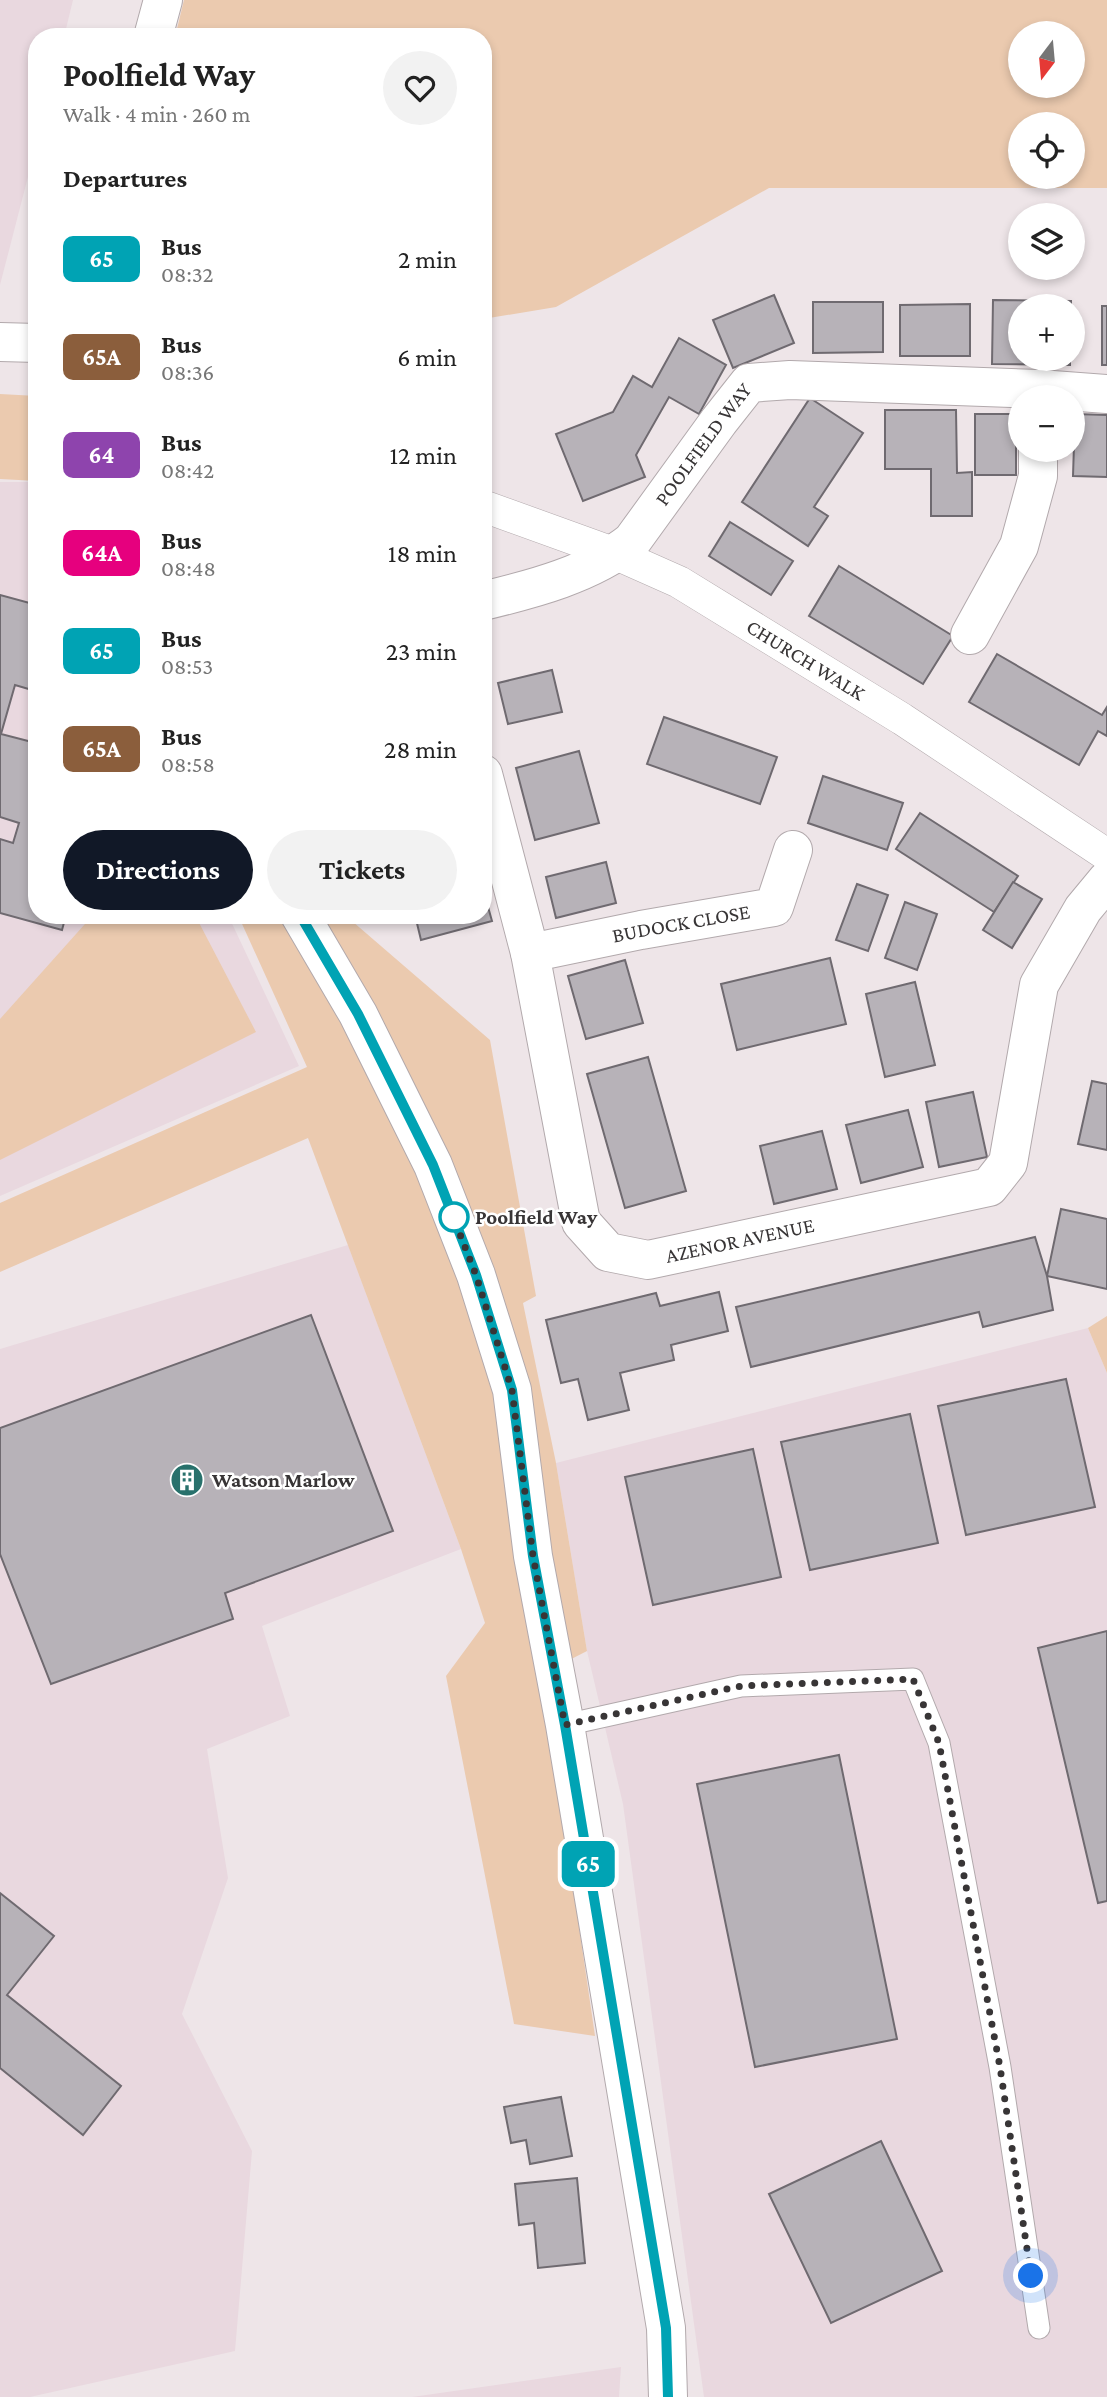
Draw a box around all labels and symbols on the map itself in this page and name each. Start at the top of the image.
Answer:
north arrow [1008,21,1085,98]
street label: POOLFIELD WAY [650,377,757,510]
street label: CHURCH WALK [742,614,870,706]
street label: BUDOCK CLOSE [610,899,752,948]
marker: Poolfield Way [439,1202,469,1232]
place label: Poolfield Way [475,1205,598,1229]
street label: AZENOR AVENUE [663,1213,816,1268]
building icon: Watson Marlow [168,1461,206,1499]
place label: Watson Marlow [211,1468,355,1492]
line badge: 65 [556,1841,620,1887]
your location [1013,2258,1048,2293]

